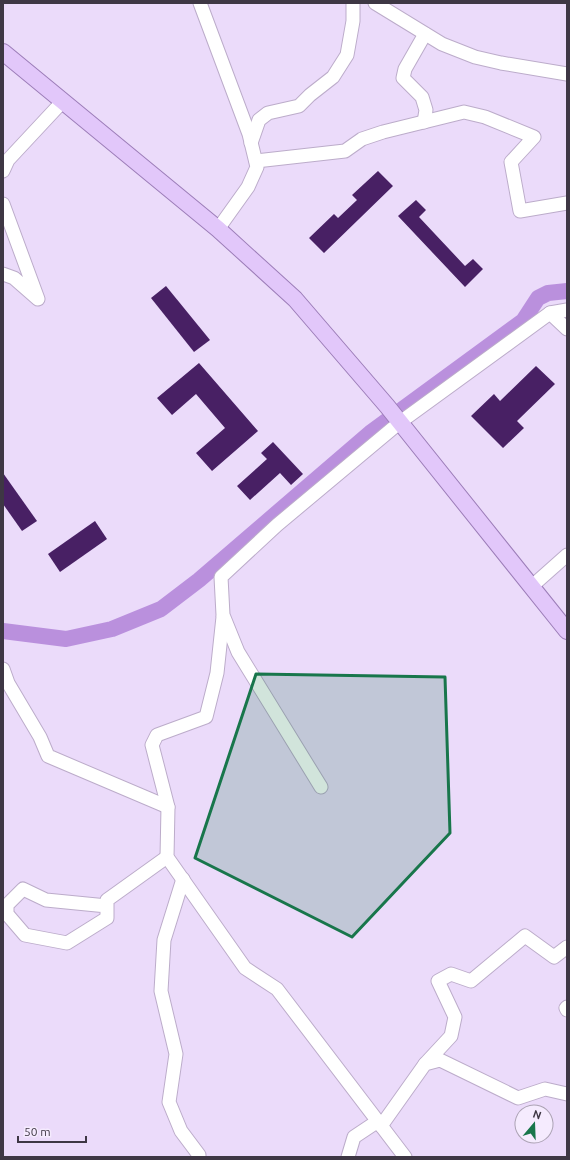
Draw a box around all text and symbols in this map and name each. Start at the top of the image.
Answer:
north arrow [514,1104,554,1144]
text: N [531,1108,543,1122]
scale bar [18,1118,86,1144]
text: 50 m [24,1125,51,1138]

